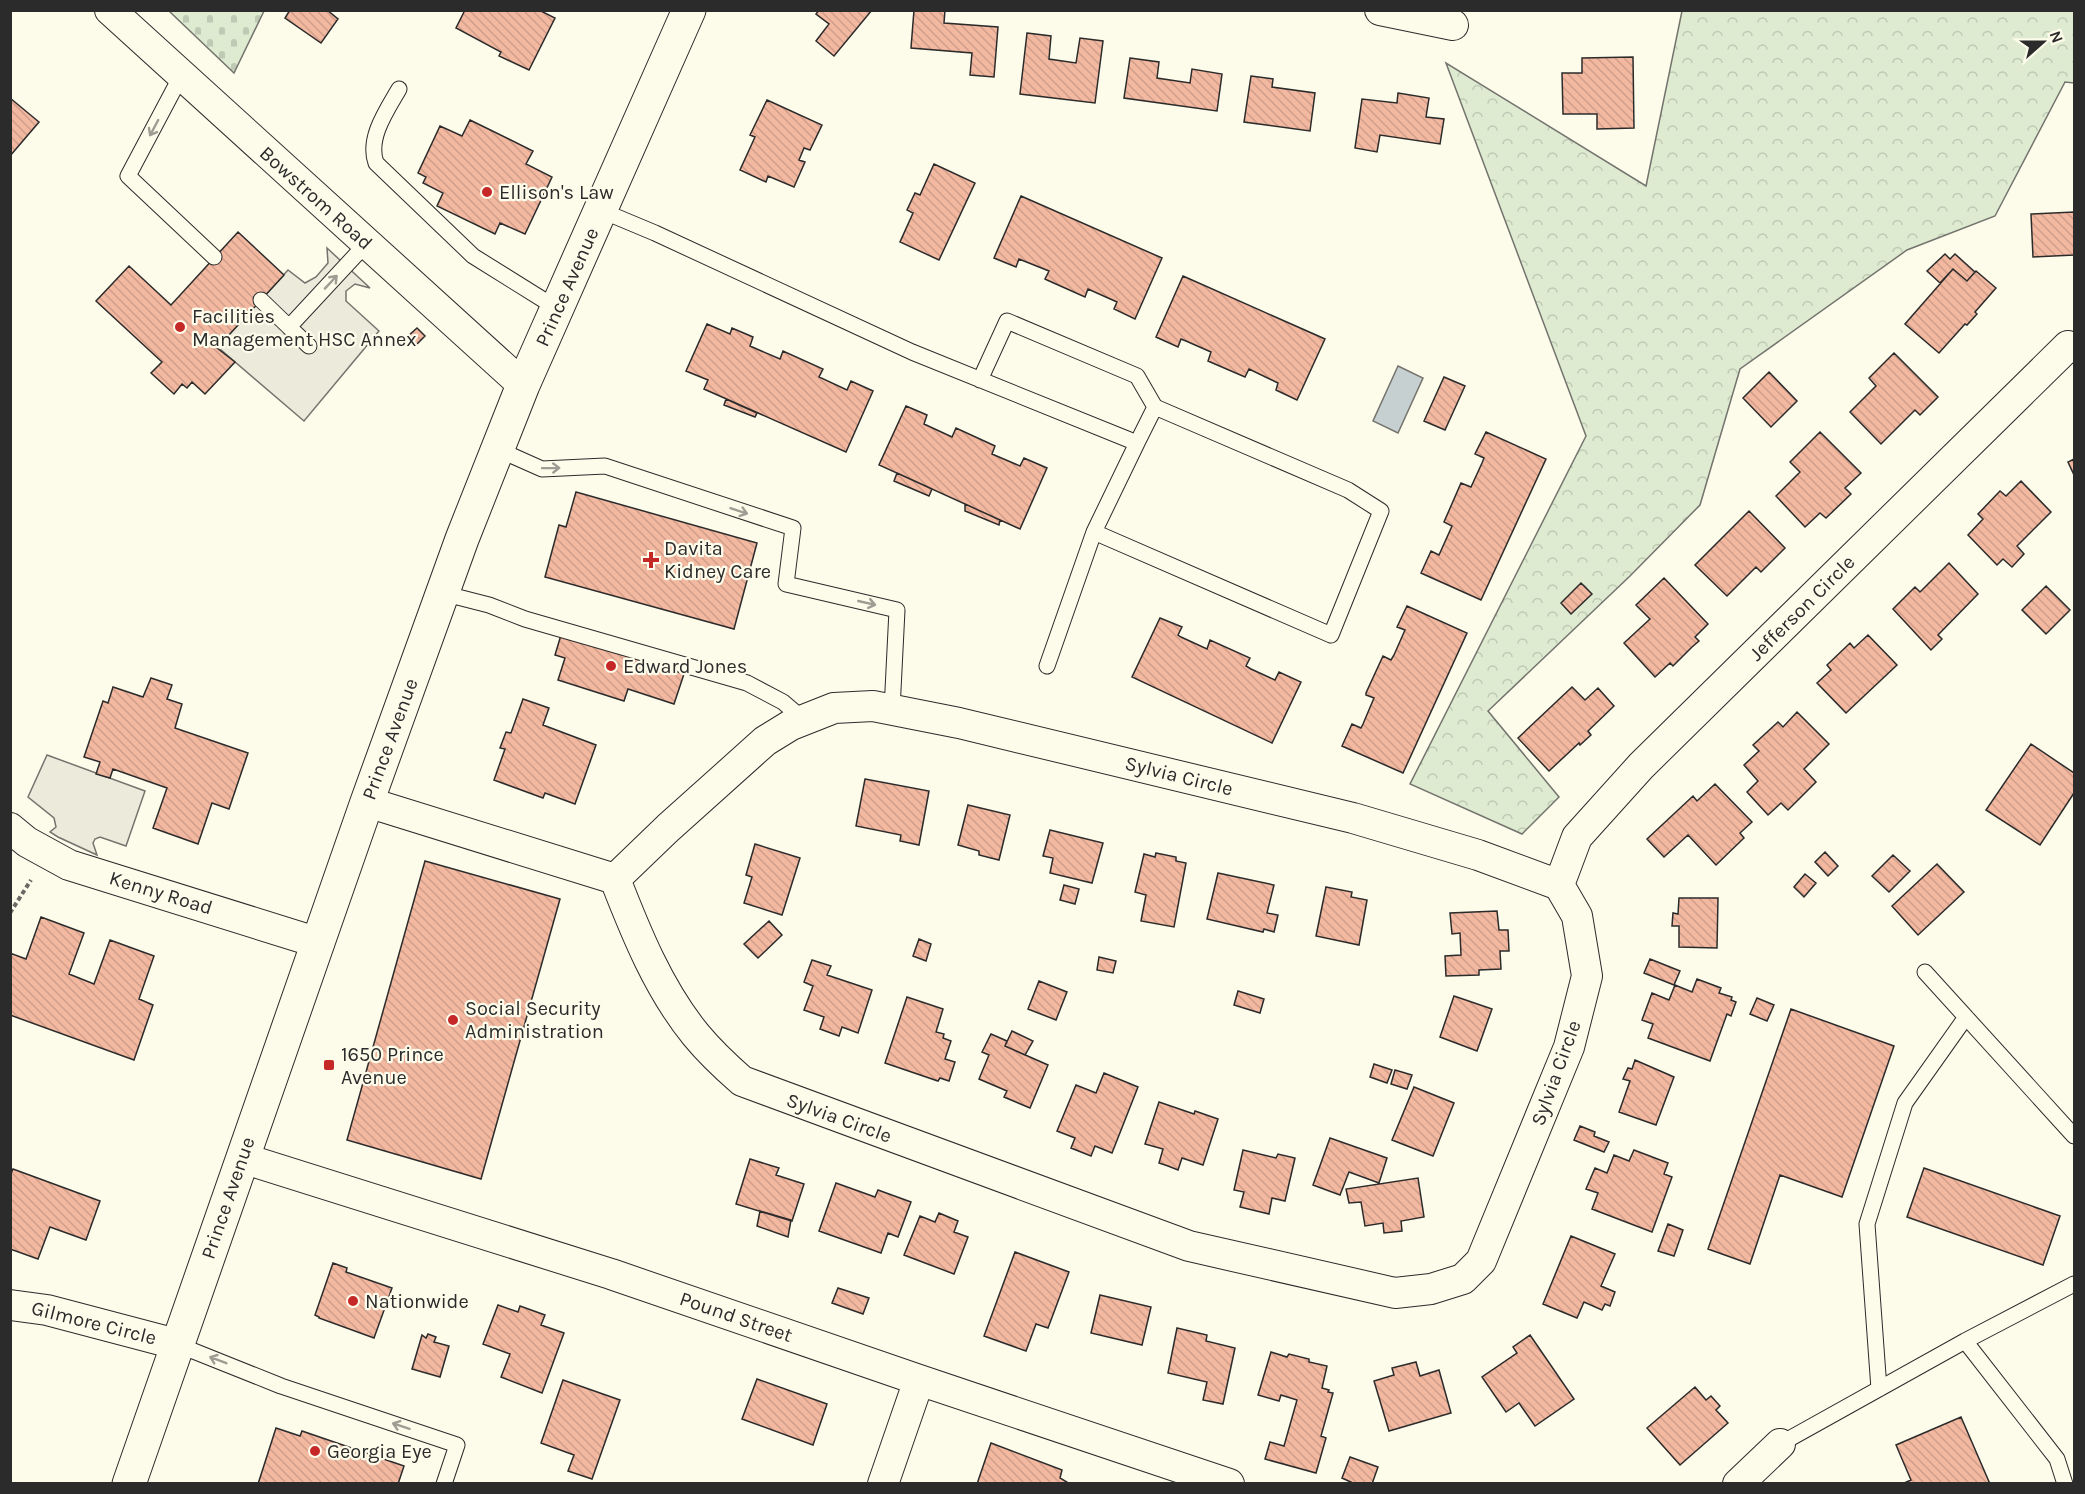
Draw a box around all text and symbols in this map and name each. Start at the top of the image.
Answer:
north arrow [2013,12,2073,72]
text: N [2046,28,2067,46]
one-way arrow [148,119,160,136]
street label: Bowstrom Road [255,141,377,255]
place label: Ellison's Law [499,181,614,204]
marker: Ellison's Law [480,185,494,199]
street label: Prince Avenue [531,224,603,350]
one-way arrow [324,274,338,289]
place label: Facilities Management HSC Annex [192,305,417,351]
marker: Facilities Management HSC Annex [173,320,187,334]
one-way arrow [541,462,561,474]
one-way arrow [729,506,748,517]
place label: Davita Kidney Care [664,537,771,583]
marker: Davita Kidney Care [642,551,660,569]
street label: Jefferson Circle [1745,551,1859,665]
one-way arrow [857,597,876,609]
place label: Edward Jones [623,655,747,678]
marker: Edward Jones [604,659,618,673]
street label: Prince Avenue [357,675,423,803]
street label: Sylvia Circle [1123,751,1235,801]
street label: Kenny Road [107,866,215,920]
place label: Social Security Administration [465,997,604,1043]
marker: Social Security Administration [446,1013,460,1027]
street label: Sylvia Circle [1526,1017,1586,1129]
place label: 1650 Prince Avenue [341,1043,444,1089]
marker: 1650 Prince Avenue [322,1058,336,1072]
street label: Sylvia Circle [783,1088,895,1148]
street label: Prince Avenue [196,1134,260,1262]
street label: Pound Street [677,1287,796,1347]
place label: Nationwide [365,1290,469,1313]
marker: Nationwide [346,1294,360,1308]
street label: Gilmore Circle [29,1296,159,1350]
one-way arrow [209,1354,228,1365]
one-way arrow [392,1420,411,1431]
place label: Georgia Eye [327,1440,432,1463]
marker: Georgia Eye [308,1444,322,1458]

